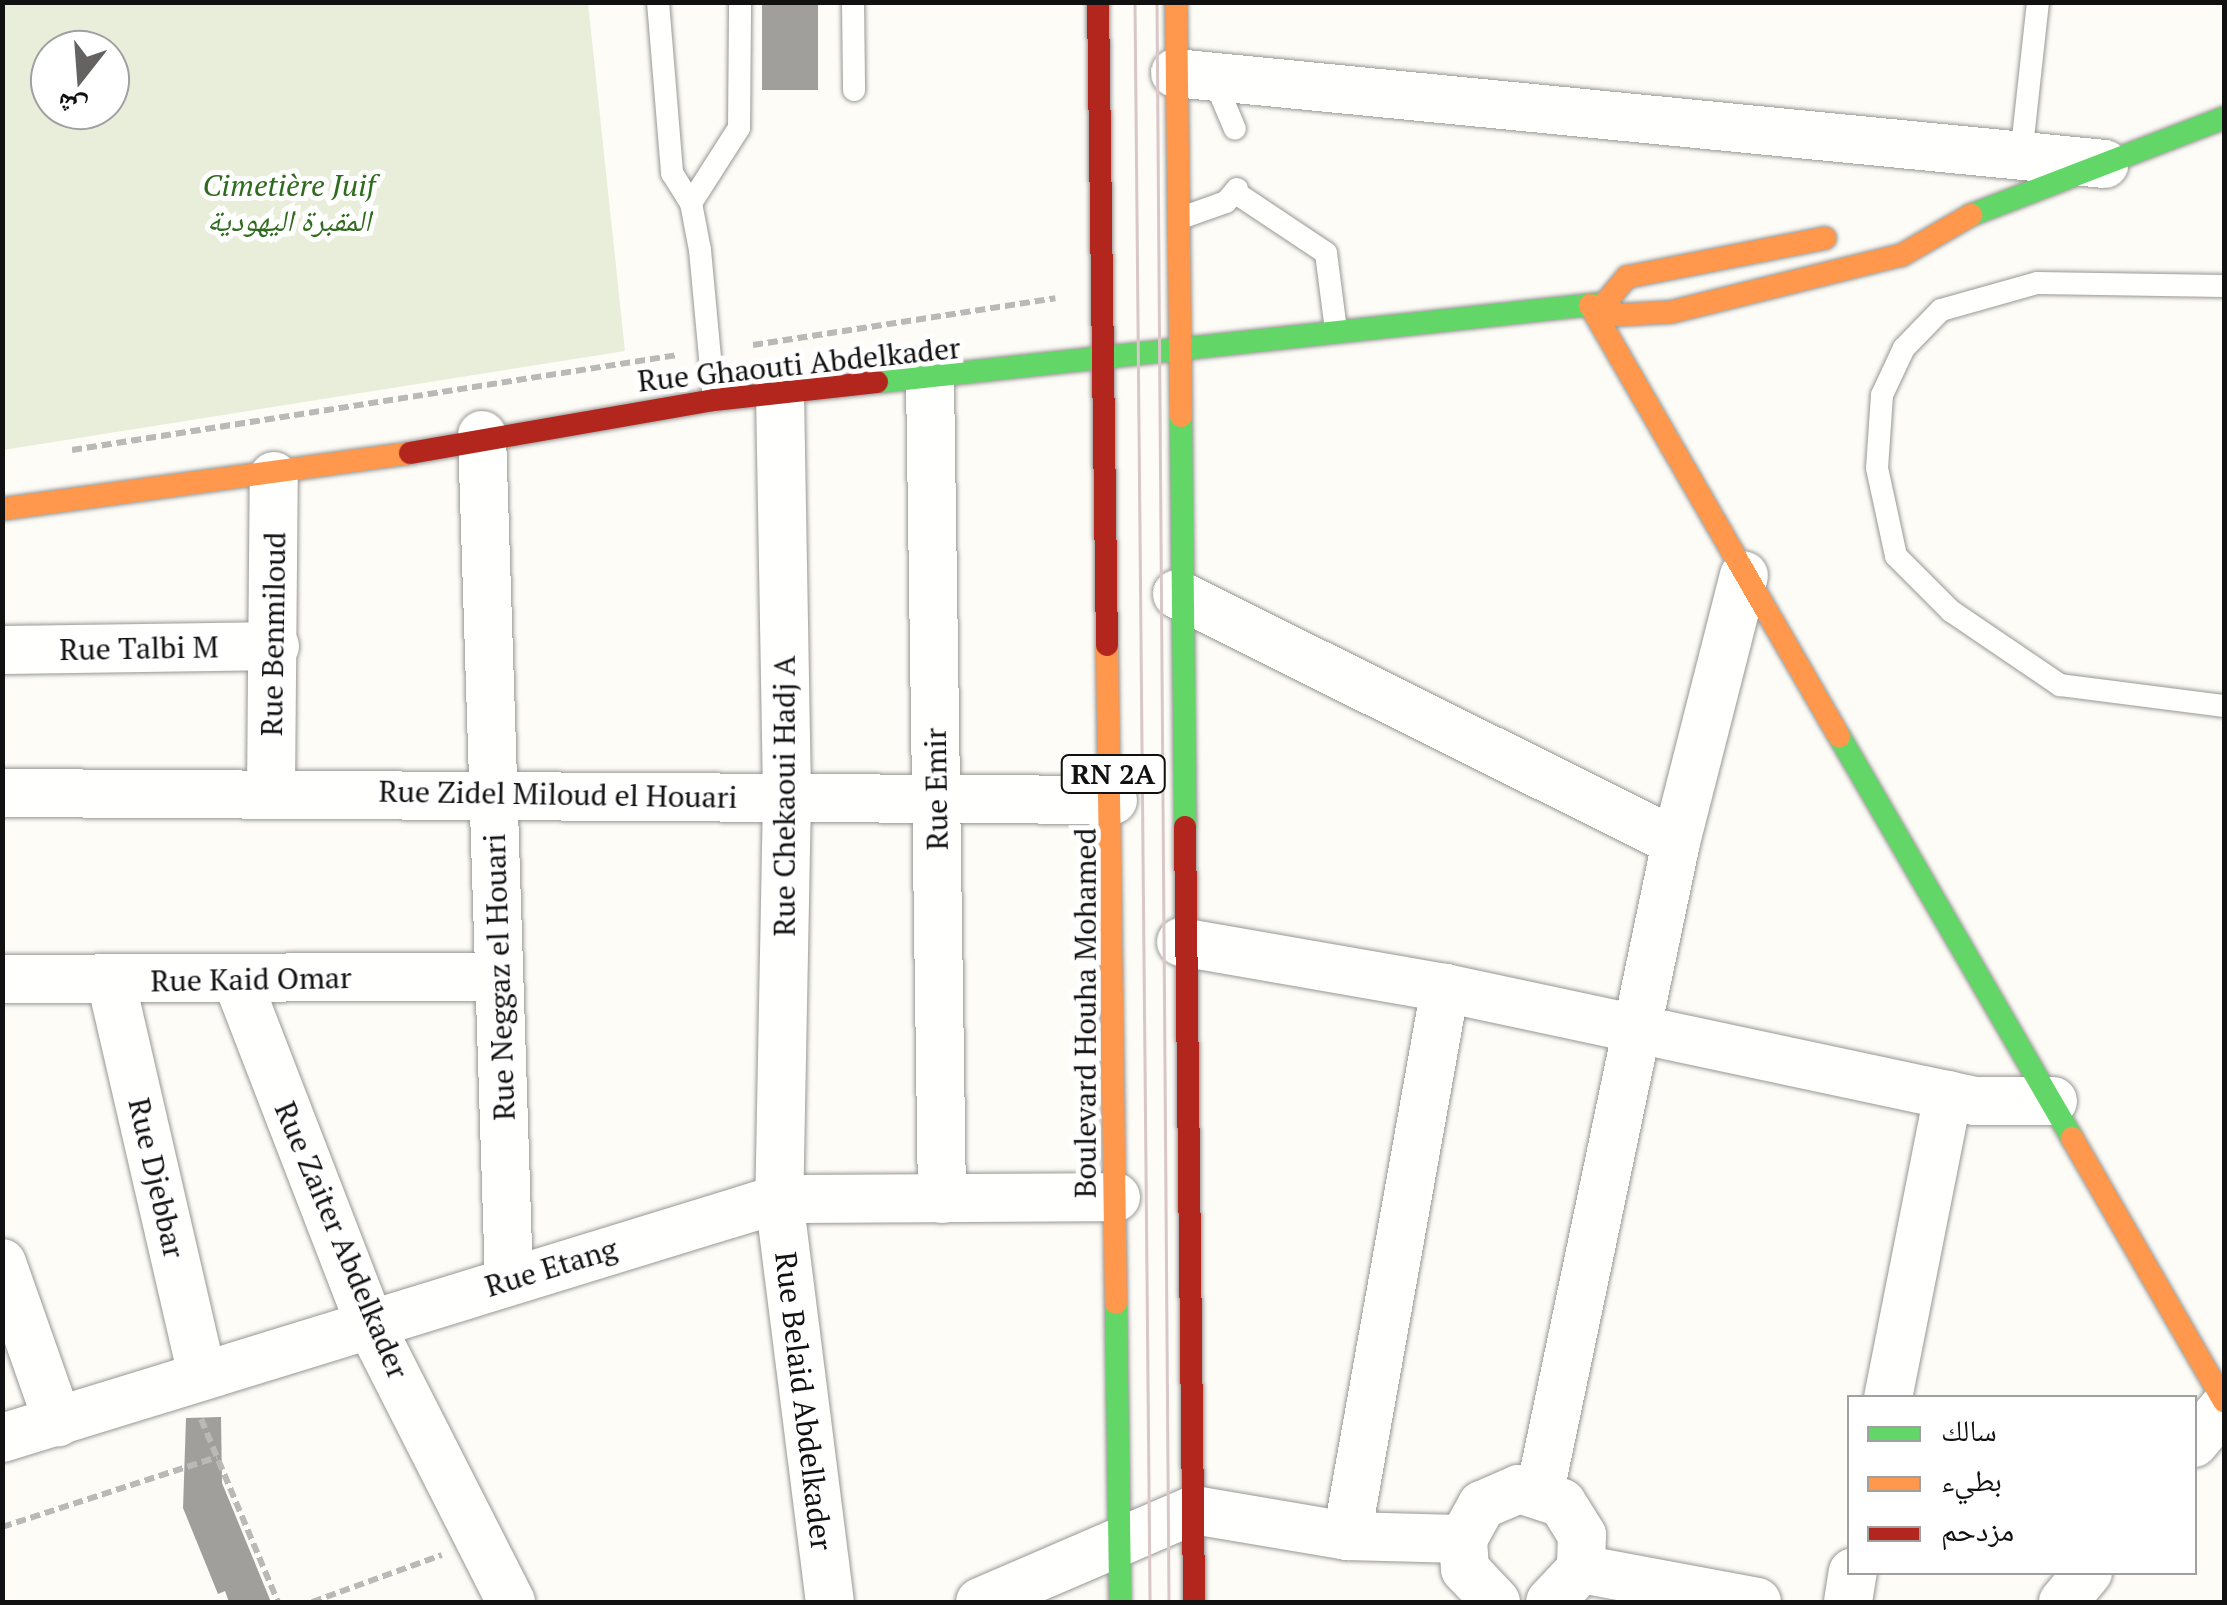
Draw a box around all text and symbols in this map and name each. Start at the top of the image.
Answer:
north arrow [30,30,130,130]
text: ش [52,85,91,129]
park label: Cimetière Juif المقبرة اليهودية [203,167,375,238]
street label: Rue Ghaouti Abdelkader [636,329,962,399]
street label: Rue Benmiloud [253,531,293,737]
street label: Rue Talbi M [59,629,219,667]
street label: Rue Chekaoui Hadj A [766,655,802,937]
street label: Rue Emir [917,727,955,851]
road number: RN 2A [1060,751,1166,797]
street label: Rue Zidel Miloud el Houari [378,773,738,815]
street label: Boulevard Houha Mohamed [1067,828,1103,1198]
street label: Rue Neggaz el Houari [476,833,522,1121]
street label: Rue Kaid Omar [150,959,352,999]
street label: Rue Djebbar [121,1095,193,1261]
street label: Rue Zaiter Abdelkader [267,1096,417,1384]
street label: Rue Etang [481,1230,621,1304]
street label: Rue Belaid Abdelkader [768,1249,840,1553]
legend [1847,1395,2197,1575]
text: سالك [1941,1410,1997,1450]
text: بطيء [1941,1460,2002,1500]
text: مزدحم [1941,1510,2014,1550]

